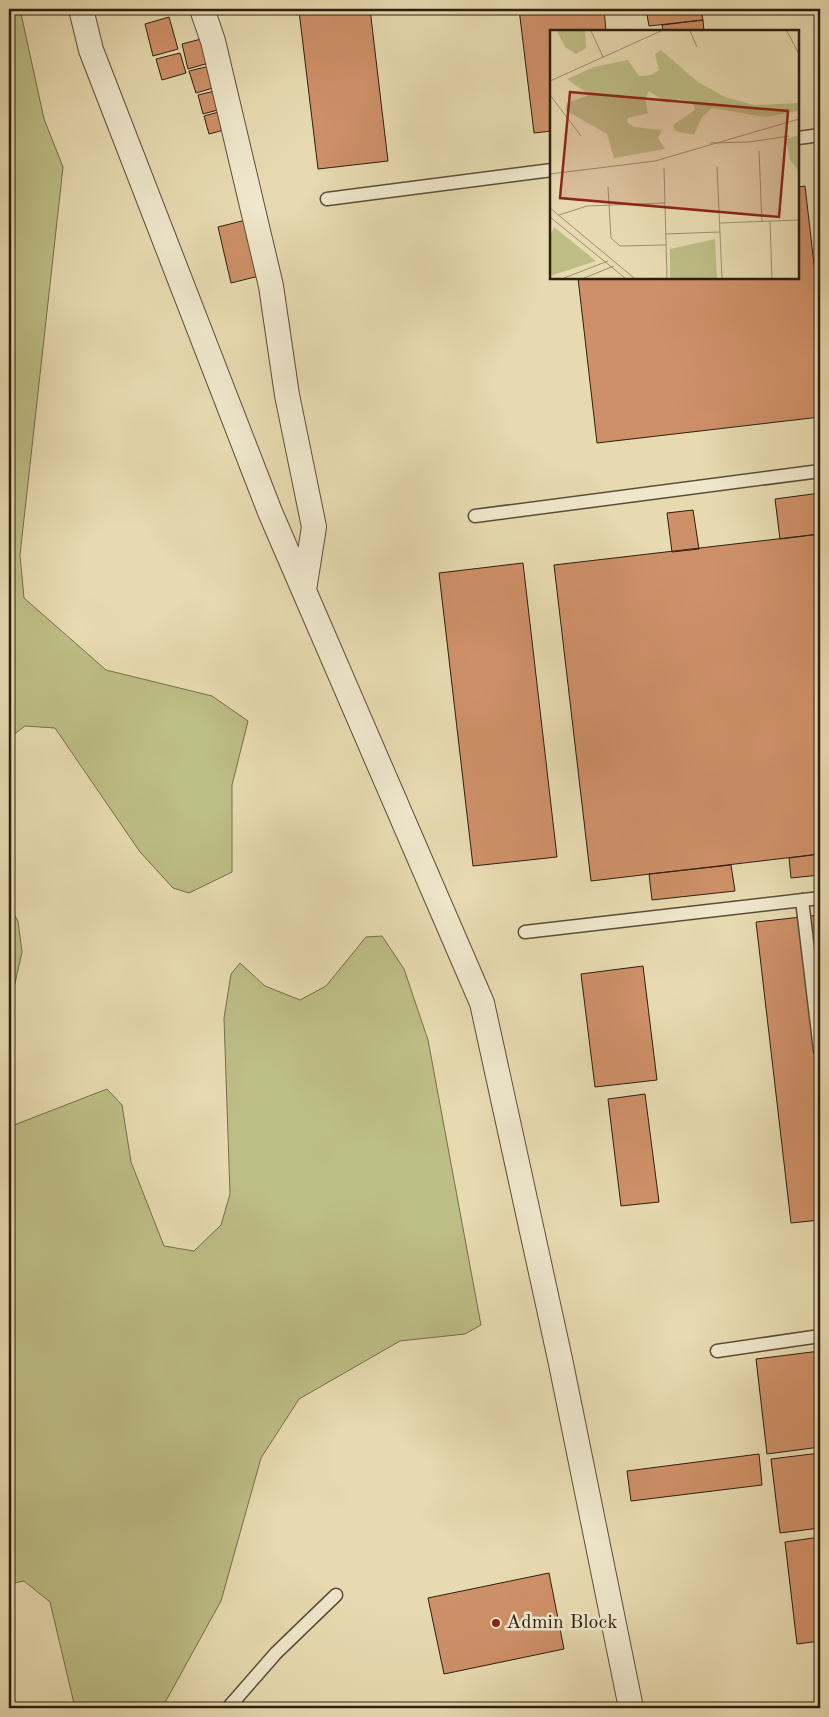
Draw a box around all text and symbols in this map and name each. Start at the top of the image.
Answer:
inset map [550,30,799,279]
place label: Admin Block [506,1613,618,1633]
marker: Admin Block [490,1617,502,1629]

